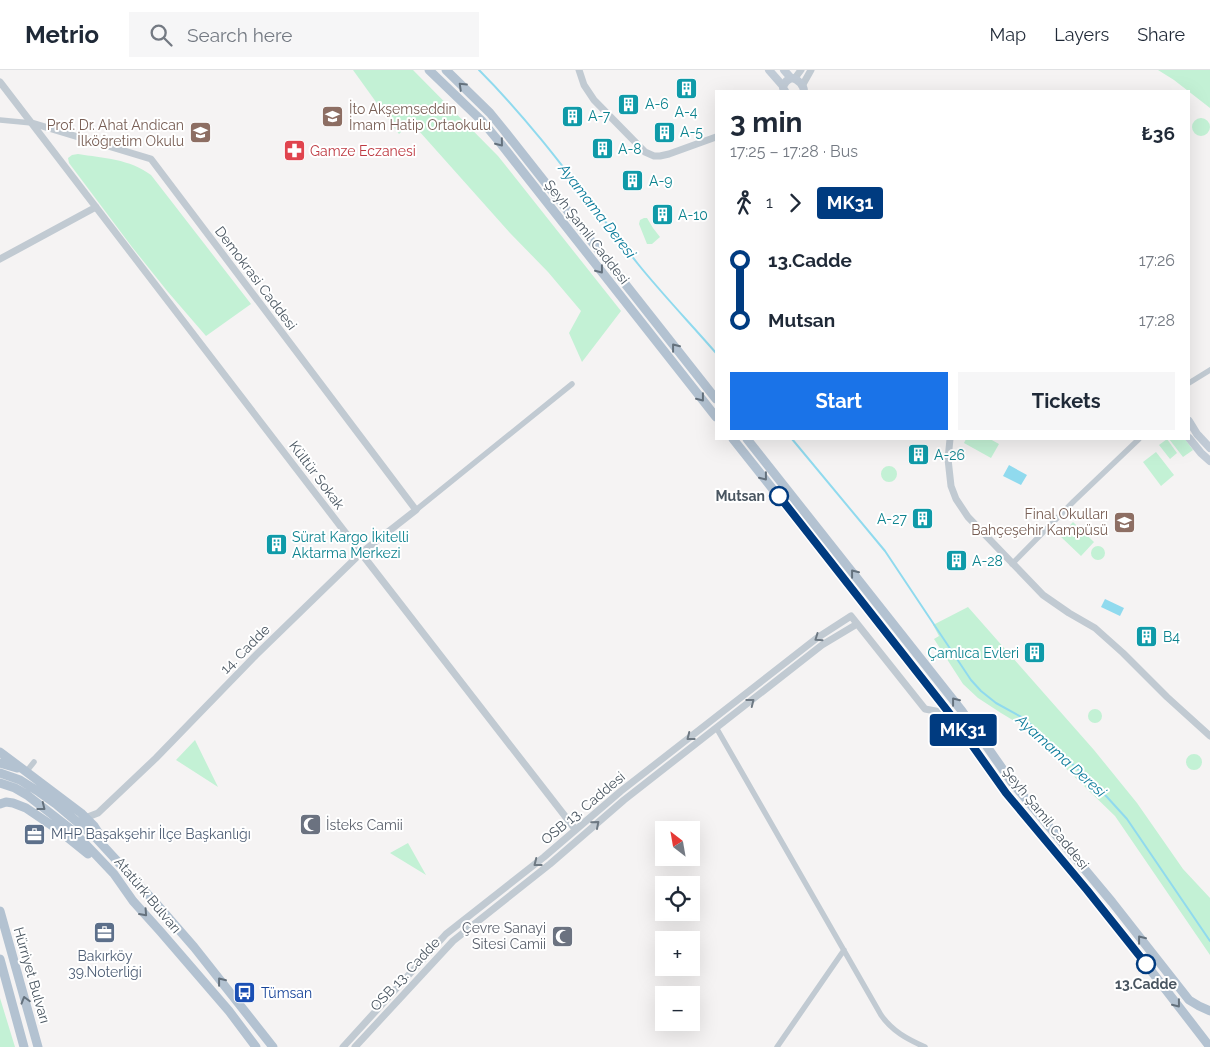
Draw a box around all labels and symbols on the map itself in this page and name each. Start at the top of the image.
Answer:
building icon: A-4 [674,77,698,101]
one-way arrow [459,83,468,92]
building icon: A-6 [617,92,641,116]
place label: A-6 [645,96,669,112]
place label: İto Akşemseddin İmam Hatip Ortaokulu [349,99,491,133]
building icon: A-7 [560,104,584,128]
place label: A-4 [675,104,698,120]
school or university icon: İto Akşemseddin İmam Hatip Ortaokulu [321,105,345,129]
place label: A-7 [588,108,611,124]
place label: Prof. Dr. Ahat Andican İlköğretim Okulu [47,117,184,149]
building icon: A-5 [652,120,676,144]
school or university icon: Prof. Dr. Ahat Andican İlköğretim Okulu [188,121,212,145]
place label: A-5 [680,124,703,140]
one-way arrow [494,137,503,146]
building icon: A-8 [590,137,614,161]
pharmacy icon: Gamze Eczanesi [282,139,306,163]
place label: A-8 [618,141,642,157]
place label: Gamze Eczanesi [310,143,416,159]
water label: Ayamama Deresi [554,159,640,262]
building icon: A-9 [621,169,645,193]
place label: A-9 [649,173,673,189]
street label: Şeyh Şamil Caddesi [541,177,633,287]
building icon: A-10 [650,203,674,227]
place label: A-10 [678,207,708,223]
street label: Demokrasi Caddesi [212,223,300,333]
one-way arrow [595,264,603,273]
one-way arrow [673,344,681,353]
one-way arrow [695,392,704,402]
street label: Kültür Sokak [286,438,348,513]
building icon: A-26 [906,443,930,467]
place label: A-26 [934,447,965,463]
one-way arrow [758,471,766,480]
marker: Mutsan [769,486,789,506]
place label: Mutsan [715,488,765,504]
place label: Final Okulları Bahçeşehir Kampüsü [971,506,1108,538]
building icon: A-27 [911,507,935,531]
school or university icon: Final Okulları Bahçeşehir Kampüsü [1112,510,1136,534]
place label: A-27 [877,511,908,527]
place label: Sürat Kargo İkitelli Aktarma Merkezi [292,527,409,561]
building icon: Sürat Kargo İkitelli Aktarma Merkezi [264,533,288,557]
building icon: A-28 [944,549,968,573]
place label: A-28 [972,553,1003,569]
one-way arrow [850,570,859,579]
street label: 14. Cadde [217,621,273,677]
building icon: B4 [1135,625,1159,649]
place label: B4 [1163,629,1180,645]
one-way arrow [814,632,824,641]
building icon: Çamlıca Evleri [1023,641,1047,665]
place label: Çamlıca Evleri [927,645,1019,661]
one-way arrow [745,698,754,707]
one-way arrow [952,698,960,707]
water label: Ayamama Deresi [1011,710,1110,802]
line badge: MK31 [928,714,998,746]
one-way arrow [687,732,696,740]
street label: Şeyh Şamil Caddesi [1000,763,1092,873]
street label: OSB 13. Caddesi [538,768,628,848]
one-way arrow [36,801,46,810]
mosque icon: İsteks Camii [298,813,322,837]
place label: İsteks Camii [326,815,403,833]
one-way arrow [590,821,599,830]
north arrow [655,821,700,866]
office icon: MHP Başakşehir İlçe Başkanlığı [23,822,47,846]
place label: MHP Başakşehir İlçe Başkanlığı [51,824,251,842]
street label: Atatürk Bulvarı [112,854,184,936]
one-way arrow [534,857,543,865]
one-way arrow [138,907,147,916]
place label: Çevre Sanayi Sitesi Camii [462,920,546,952]
office icon: Bakırköy 39.Noterliği [93,921,117,945]
mosque icon: Çevre Sanayi Sitesi Camii [550,924,574,948]
street label: Hürriyet Bulvarı [11,925,53,1025]
street label: OSB 13. Cadde [367,934,443,1014]
one-way arrow [1139,936,1147,945]
place label: Bakırköy 39.Noterliği [68,948,142,980]
marker: 13.Cadde [1136,954,1156,974]
place label: 13.Cadde [1115,976,1178,992]
one-way arrow [218,978,227,987]
bus stop icon: Tümsan [233,981,257,1005]
place label: Tümsan [261,985,312,1001]
one-way arrow [20,996,31,1005]
one-way arrow [1171,998,1179,1007]

